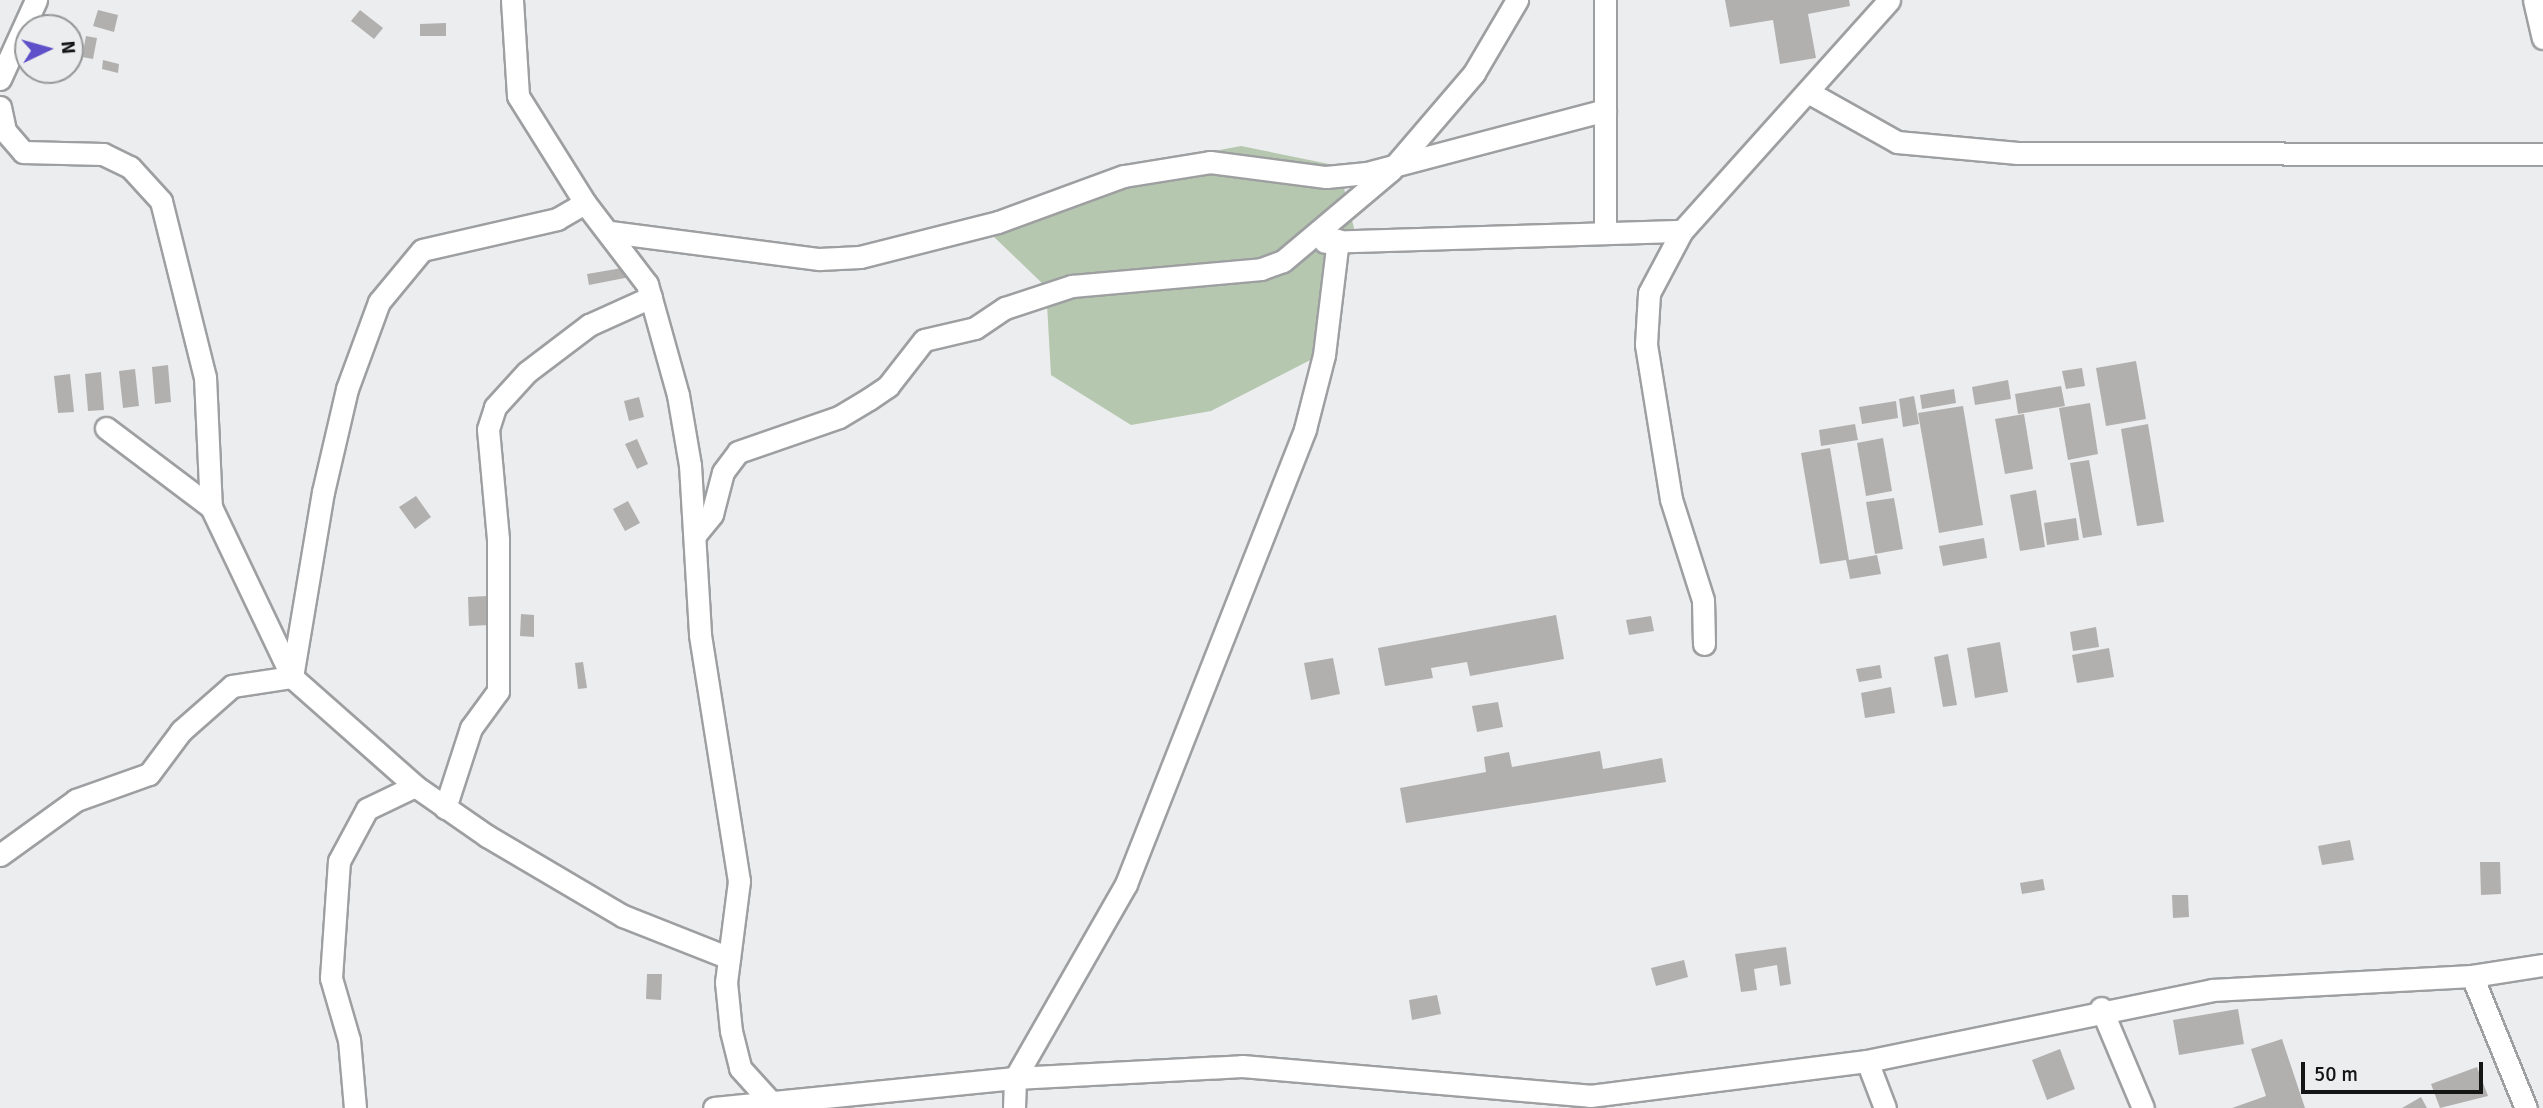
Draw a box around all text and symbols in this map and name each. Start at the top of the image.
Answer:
north arrow [14,14,84,84]
text: N [55,40,80,55]
scale bar [2305,1048,2487,1092]
text: 50 m [2314,1061,2358,1087]

